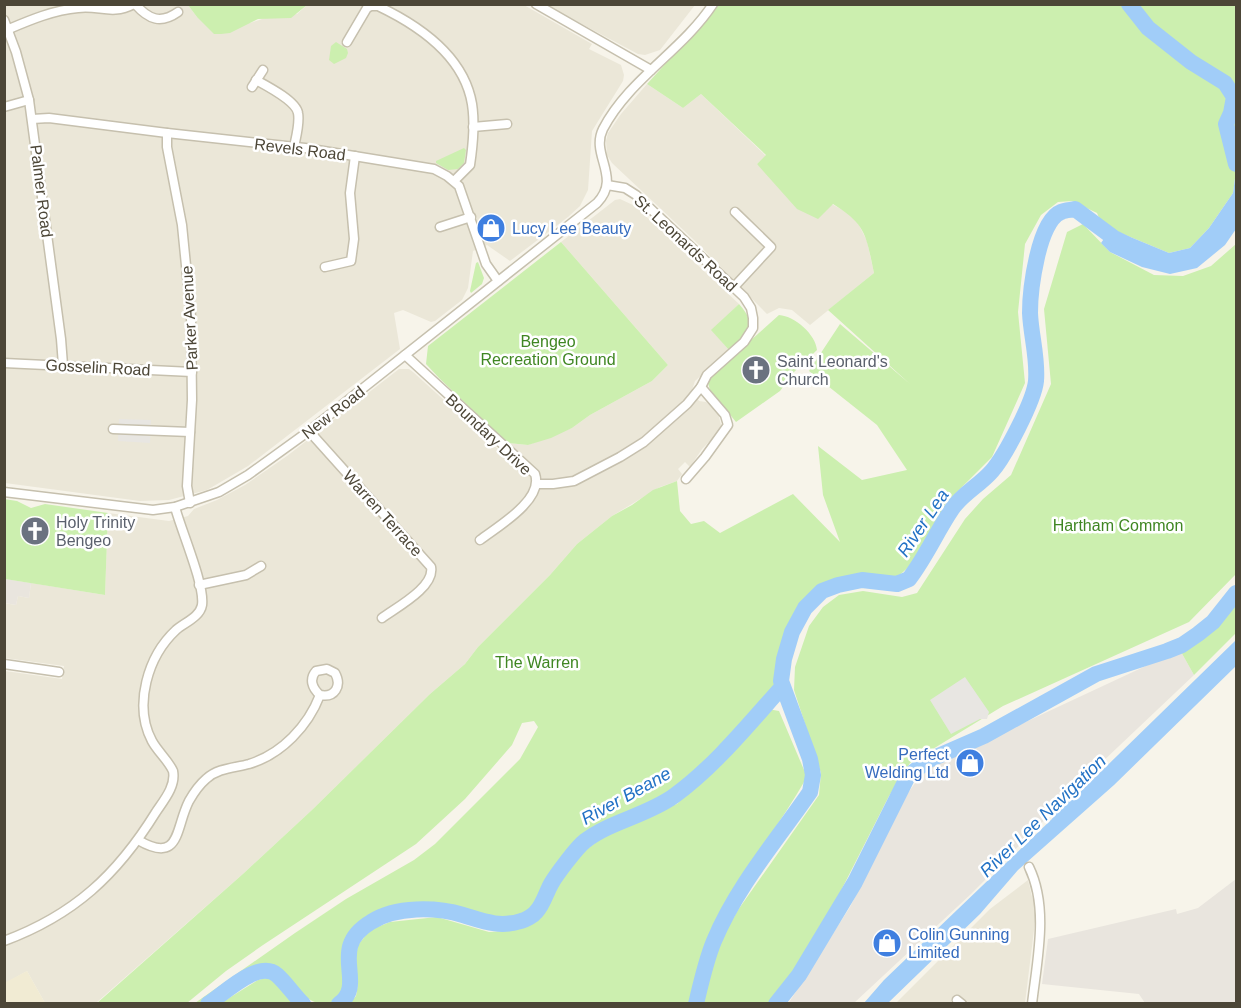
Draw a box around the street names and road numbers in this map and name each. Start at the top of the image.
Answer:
street label: Revels Road [253,135,346,164]
street label: Palmer Road [27,144,56,238]
street label: St. Leonards Road [631,192,740,295]
street label: Parker Avenue [178,265,201,371]
street label: Gosselin Road [45,356,151,379]
street label: New Road [299,383,368,442]
street label: Boundary Drive [443,391,535,478]
street label: Warren Terrace [340,467,426,560]

